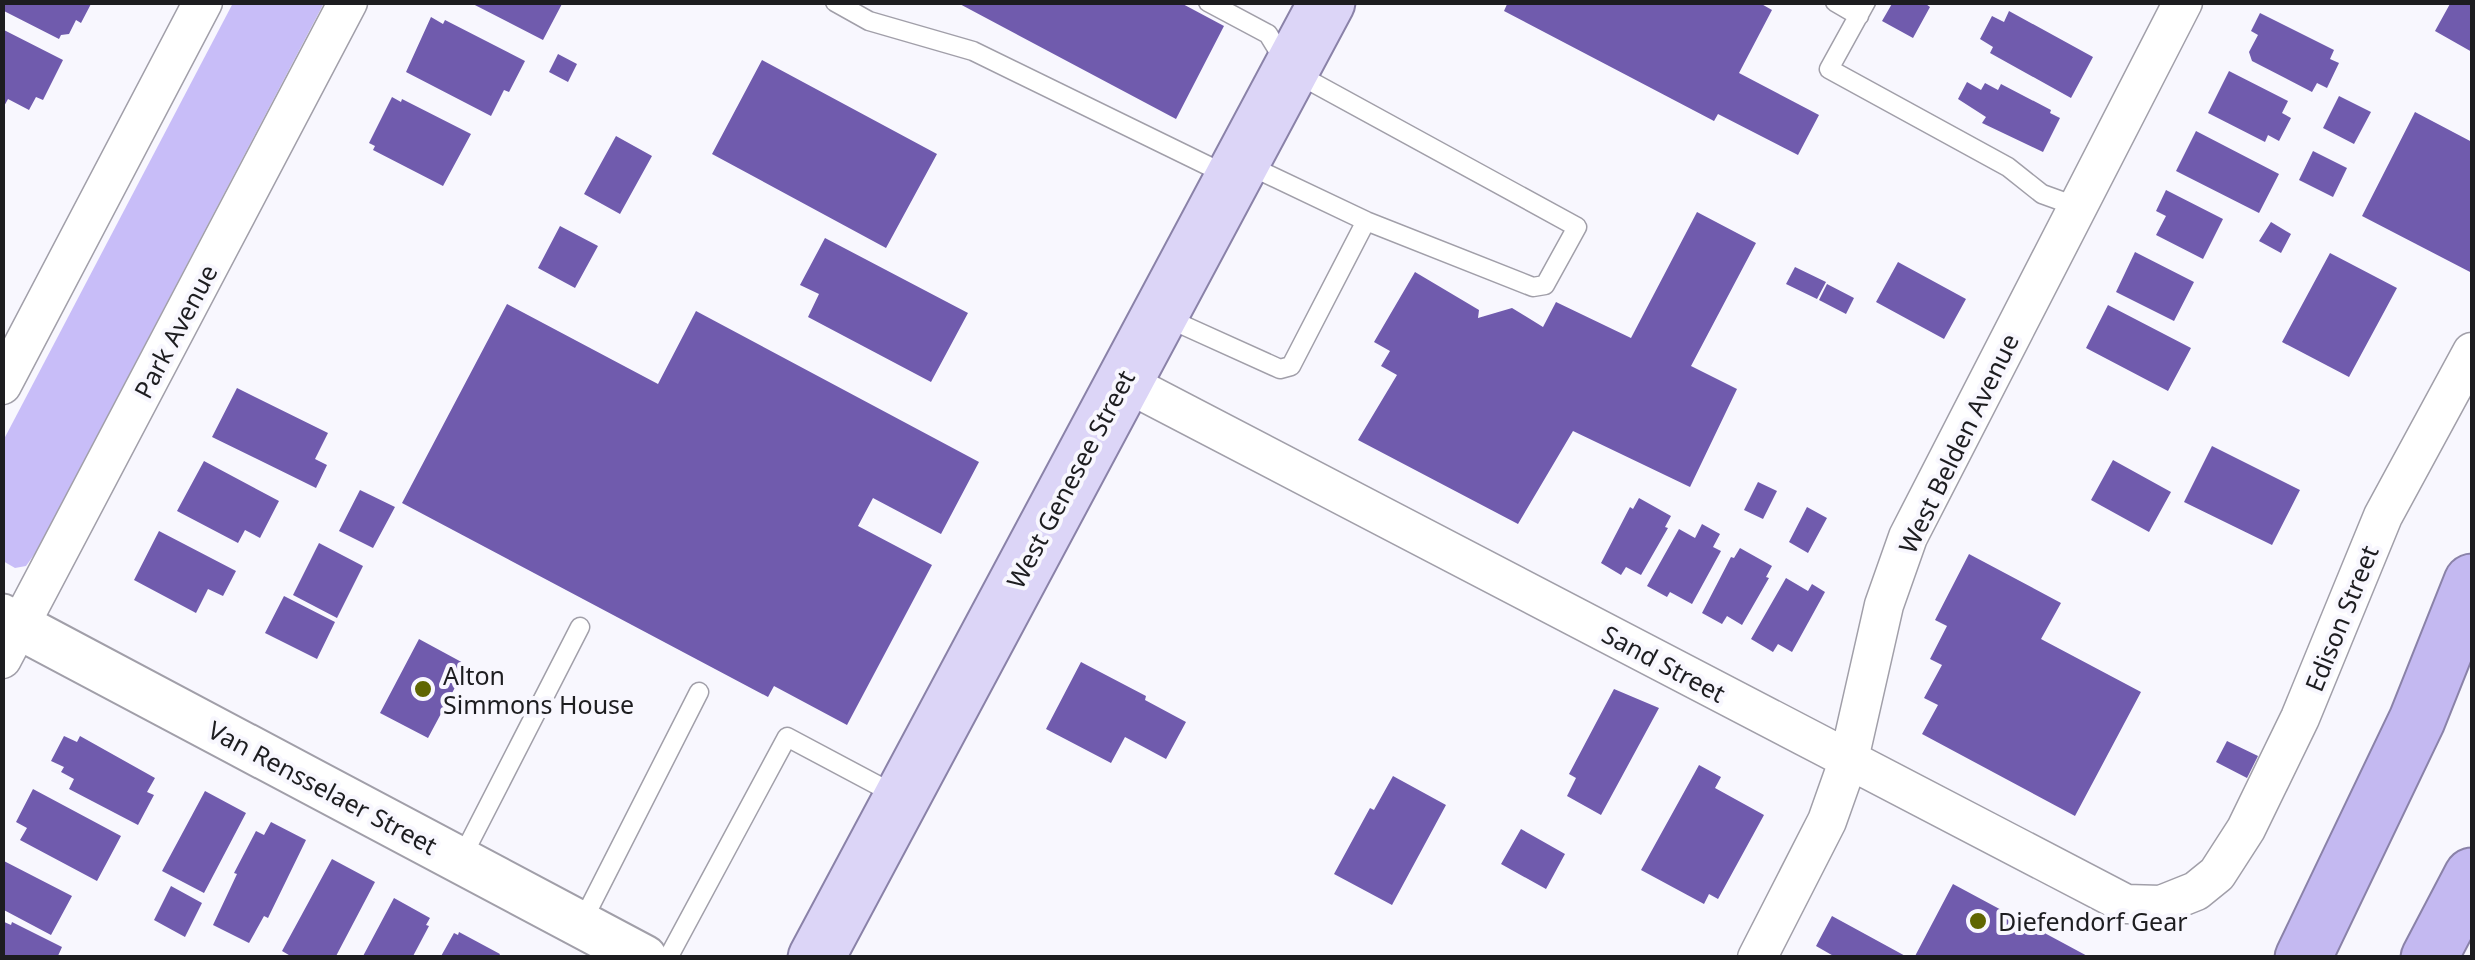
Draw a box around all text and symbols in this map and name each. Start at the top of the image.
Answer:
street label: Park Avenue [125,258,225,404]
street label: West Belden Avenue [1890,328,2026,558]
street label: West Genesee Street [998,364,1142,594]
street label: Edison Street [2296,540,2386,696]
street label: Sand Street [1596,616,1732,710]
place label: Alton Simmons House [443,658,634,721]
marker: Alton Simmons House [412,678,434,700]
street label: Van Rensselaer Street [203,712,443,862]
place label: Diefendorf Gear [1998,904,2188,938]
marker: Diefendorf Gear [1967,910,1989,932]

